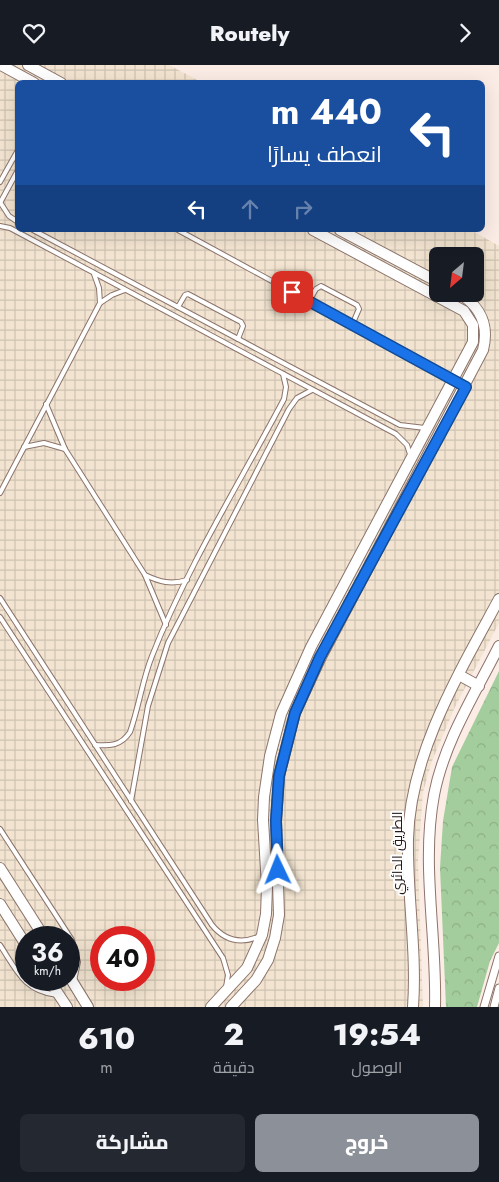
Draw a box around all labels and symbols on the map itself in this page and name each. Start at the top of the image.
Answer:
north arrow [429,247,484,303]
pin [271,271,313,313]
street label: الطريق الدائري [387,811,409,895]
position arrow [251,843,303,895]
speed limit sign: 40 [90,926,155,991]

